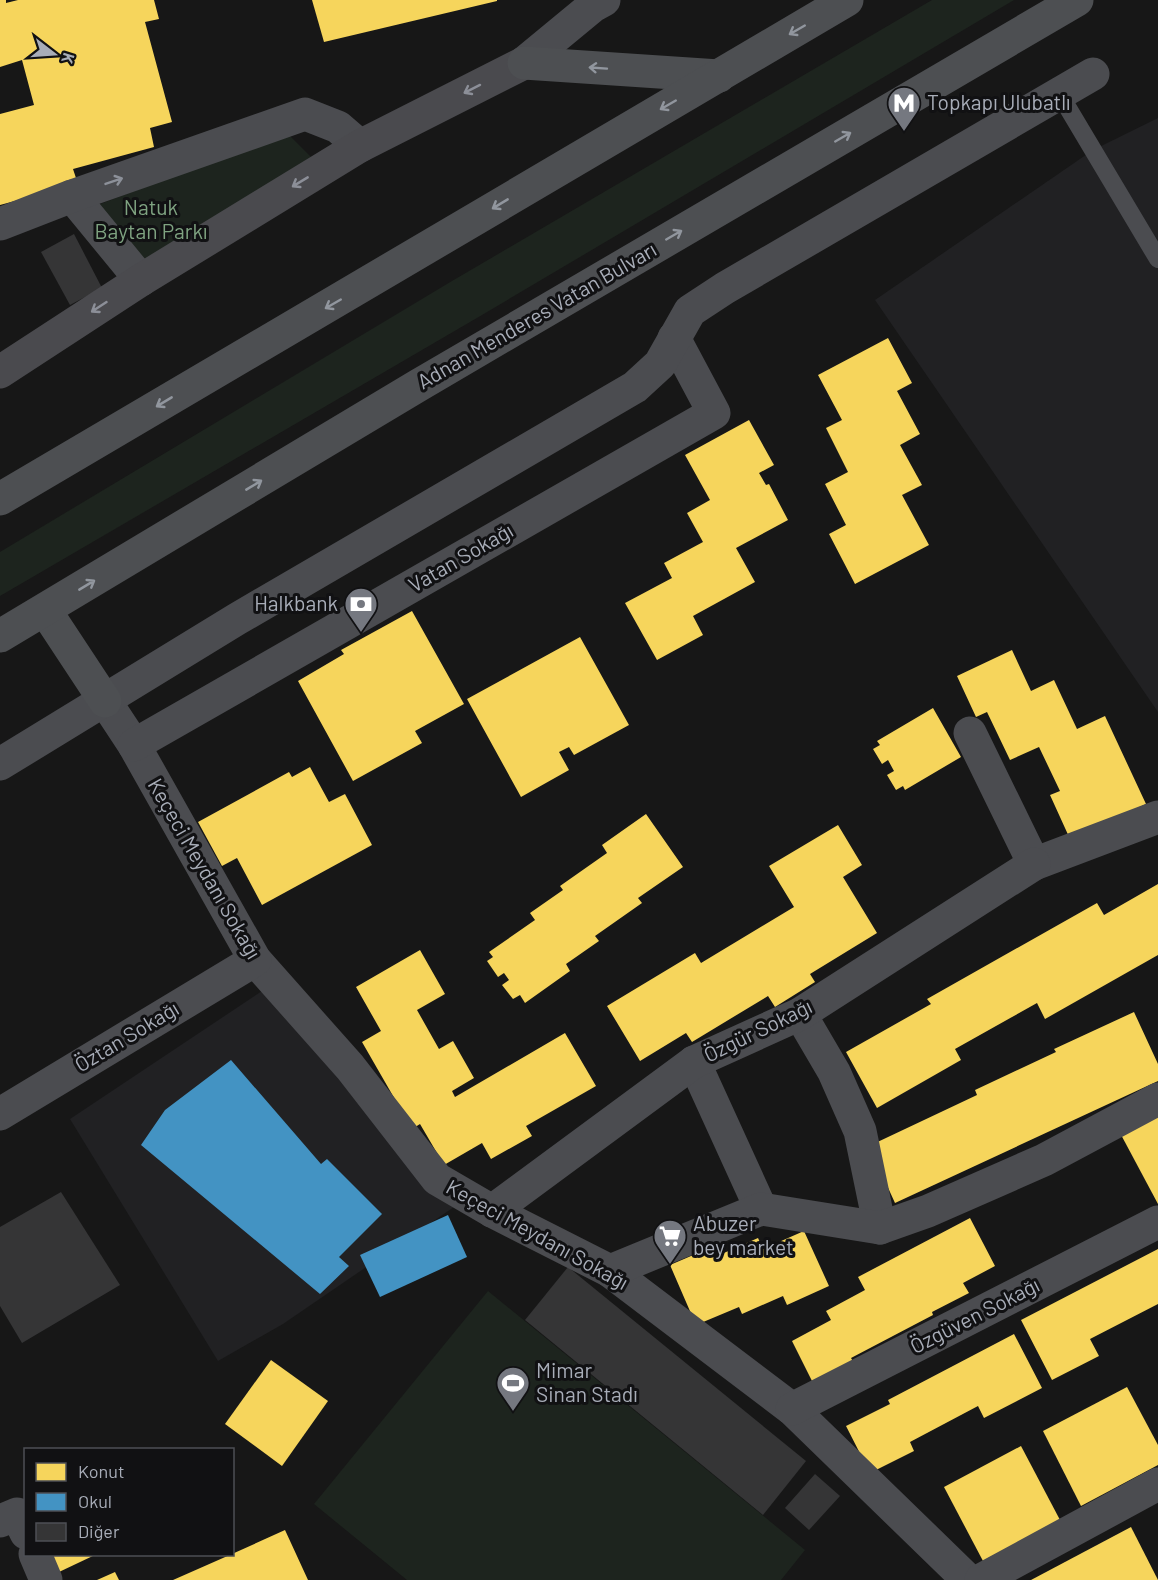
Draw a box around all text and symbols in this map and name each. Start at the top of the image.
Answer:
north arrow [24,24,84,84]
one-way arrow [789,24,806,36]
text: K [58,51,79,66]
one-way arrow [588,62,608,73]
one-way arrow [463,84,481,96]
metro station icon: Topkapı Ulubatlı [886,85,922,132]
place label: Topkapı Ulubatlı [927,89,1071,114]
one-way arrow [660,99,677,111]
one-way arrow [834,131,851,143]
one-way arrow [104,175,123,186]
one-way arrow [292,176,309,189]
park label: Natuk Baytan Parkı [95,194,207,243]
one-way arrow [492,199,509,211]
one-way arrow [665,229,682,241]
street label: Adnan Menderes Vatan Bulvarı [412,236,660,393]
one-way arrow [324,298,341,310]
one-way arrow [91,302,108,314]
one-way arrow [156,397,173,409]
one-way arrow [245,478,262,490]
street label: Vatan Sokağı [404,517,517,597]
one-way arrow [78,579,95,591]
bank icon: Halkbank [343,586,379,633]
place label: Halkbank [254,590,338,615]
street label: Keçeci Meydanı Sokağı [143,774,267,963]
street label: Özgür Sokağı [699,993,816,1067]
street label: Öztan Sokağı [70,995,183,1076]
street label: Keçeci Meydanı Sokağı [442,1173,633,1294]
place label: Abuzer bey market [693,1210,794,1259]
supermarket icon: Abuzer bey market [652,1218,688,1265]
street label: Özgüven Sokağı [905,1271,1043,1358]
place label: Mimar Sinan Stadı [536,1357,638,1406]
sports icon: Mimar Sinan Stadı [495,1365,531,1412]
legend [24,1448,234,1556]
text: Konut [78,1460,124,1482]
text: Okul [78,1490,112,1512]
text: Diğer [78,1520,120,1542]

